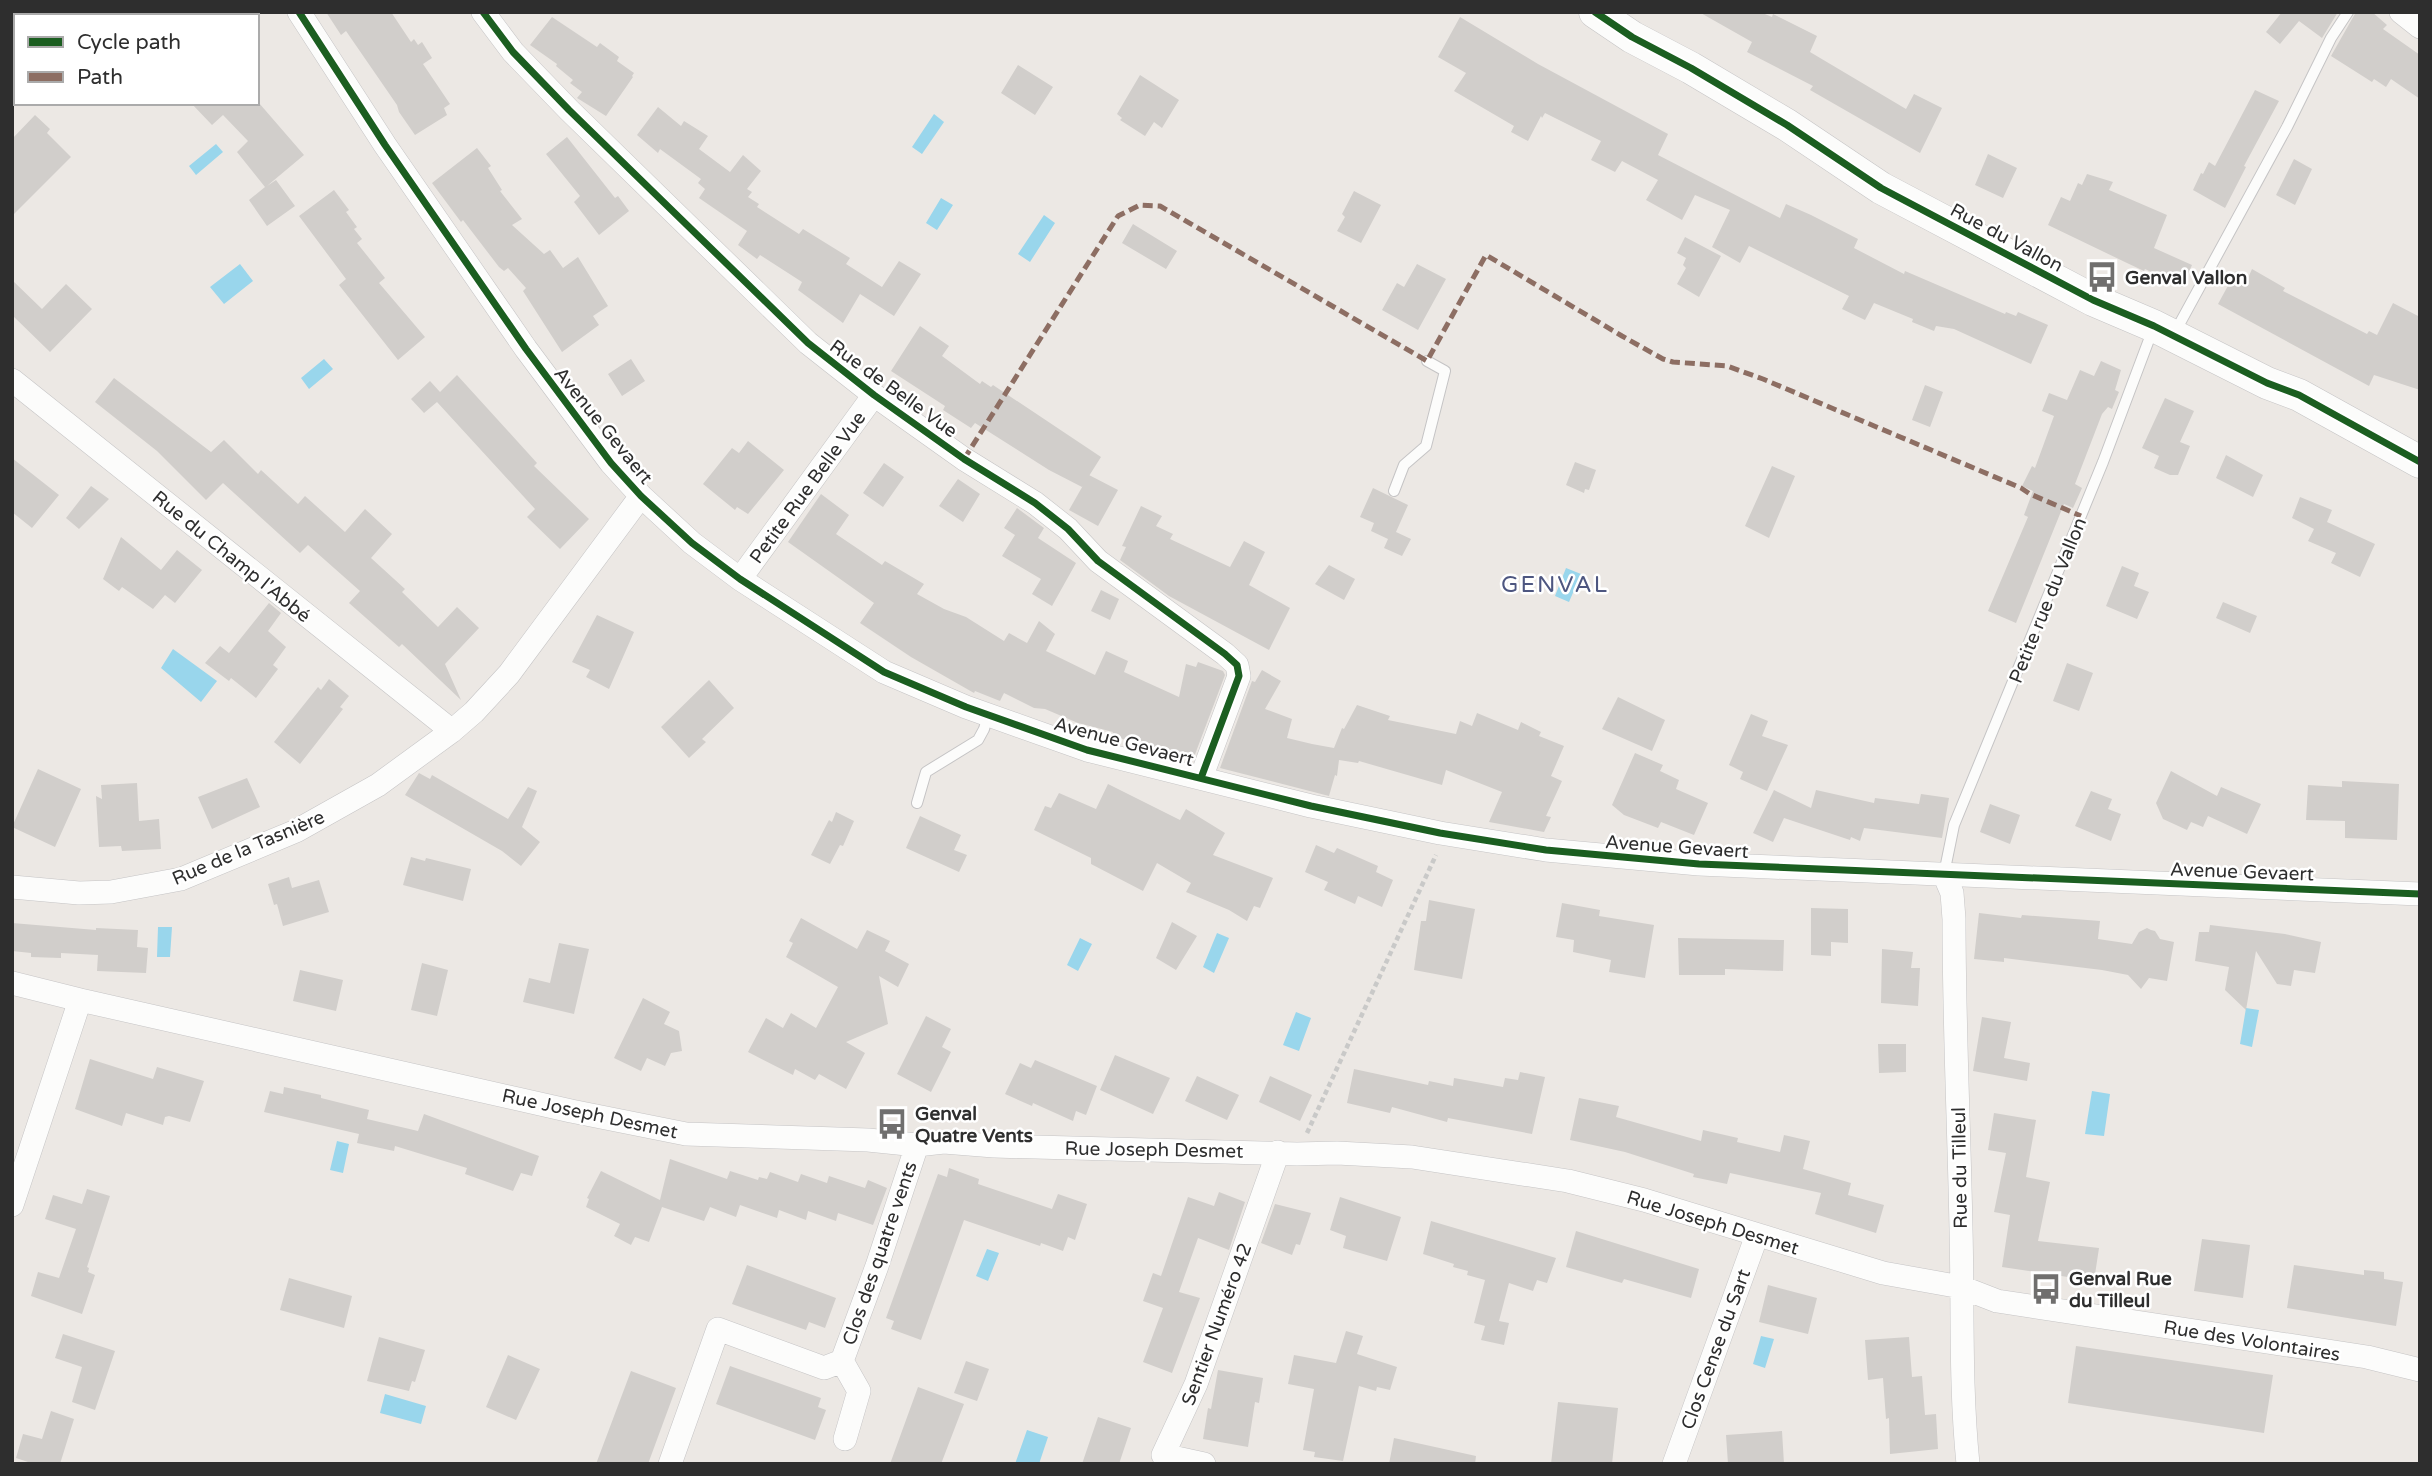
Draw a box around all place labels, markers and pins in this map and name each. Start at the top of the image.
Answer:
bus stop icon: Genval Vallon [2085,260,2119,294]
place label: Genval Vallon [2125,267,2247,289]
place label: Genval Quatre Vents [915,1103,1033,1147]
bus stop icon: Genval Quatre Vents [875,1107,909,1141]
place label: Genval Rue du Tilleul [2069,1268,2172,1312]
bus stop icon: Genval Rue du Tilleul [2029,1272,2063,1306]

